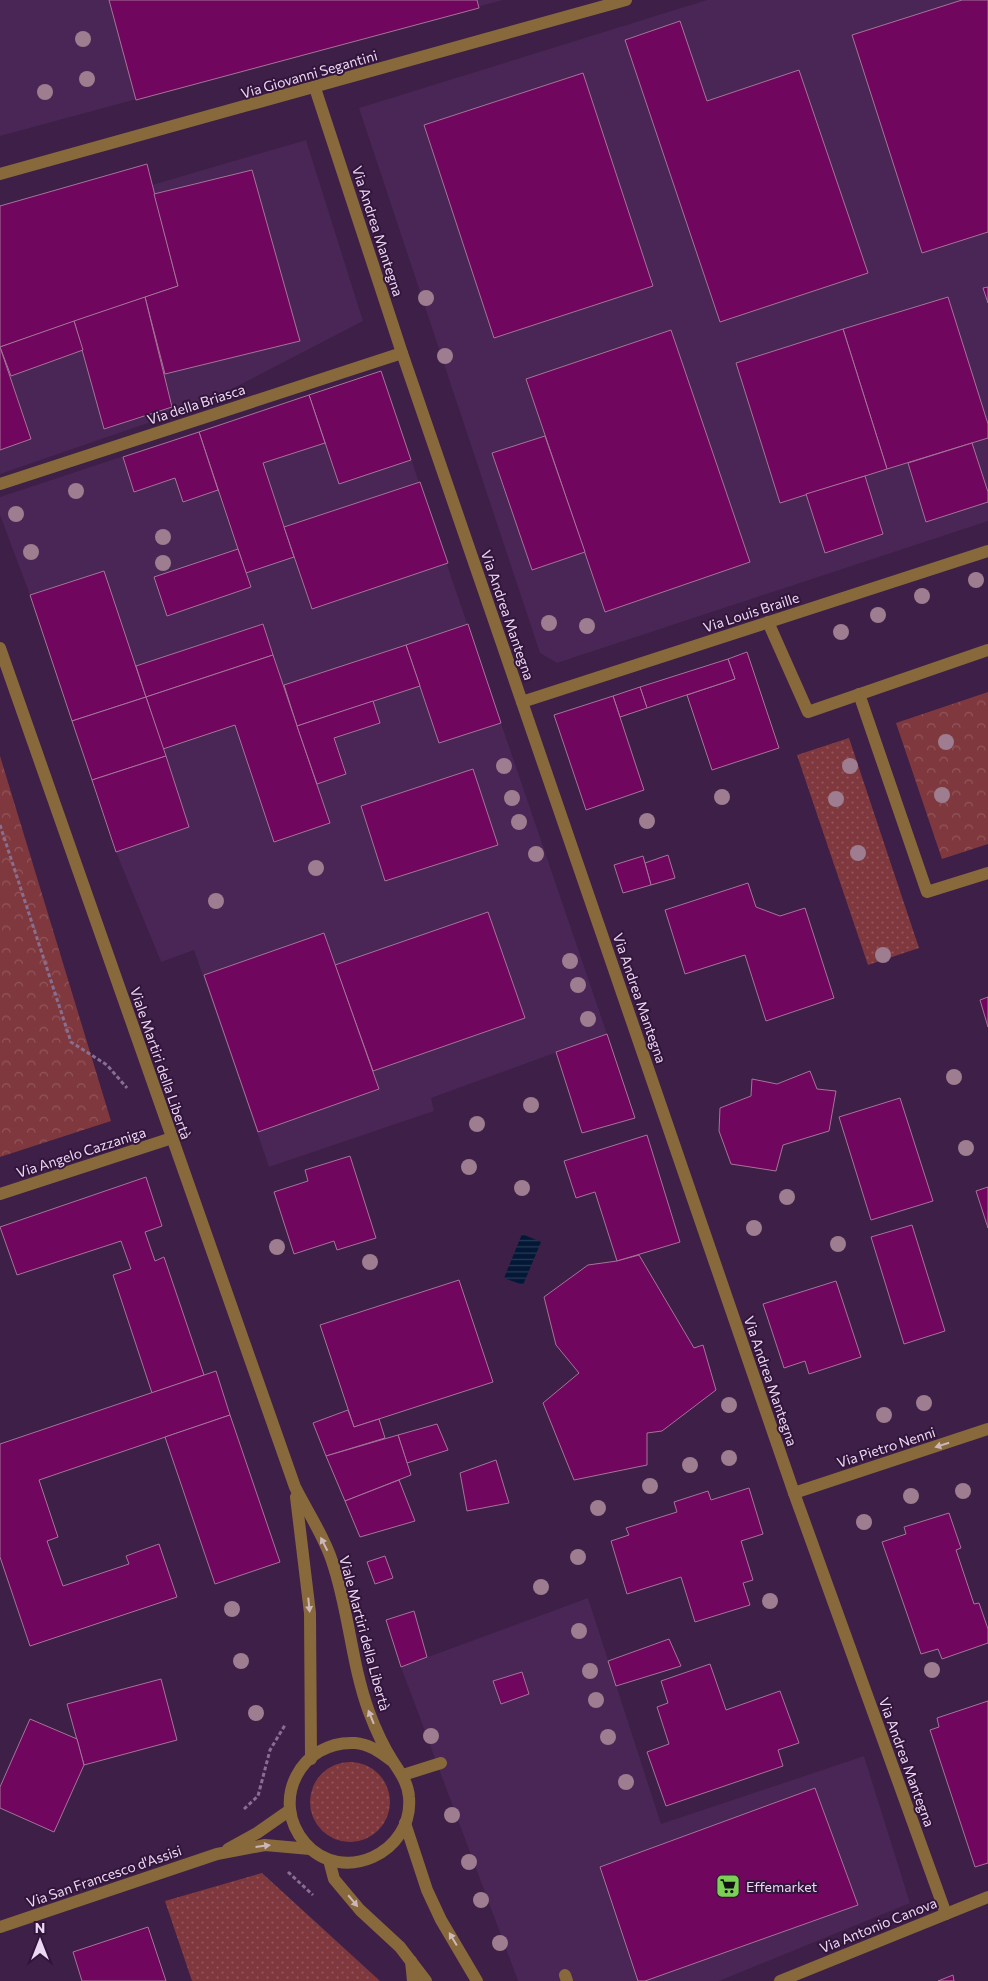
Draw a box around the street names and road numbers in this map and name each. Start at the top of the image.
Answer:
street label: Via Giovanni Segantini [239,46,379,102]
street label: Via Andrea Mantegna [349,164,407,298]
street label: Via della Briasca [145,380,247,428]
street label: Via Andrea Mantegna [478,548,538,682]
street label: Via Louis Braille [701,588,801,636]
street label: Via Andrea Mantegna [610,931,670,1065]
street label: Viale Martiri della Libertà [127,985,195,1141]
street label: Via Angelo Cazzaniga [14,1123,148,1181]
street label: Via Andrea Mantegna [741,1314,801,1448]
street label: Via Pietro Nenni [835,1423,937,1471]
street label: Viale Martiri della Libertà [336,1554,394,1712]
street label: Via Andrea Mantegna [876,1695,938,1829]
street label: Via San Francesco d'Assisi [24,1841,184,1911]
street label: Via Antonio Canova [817,1894,939,1956]

